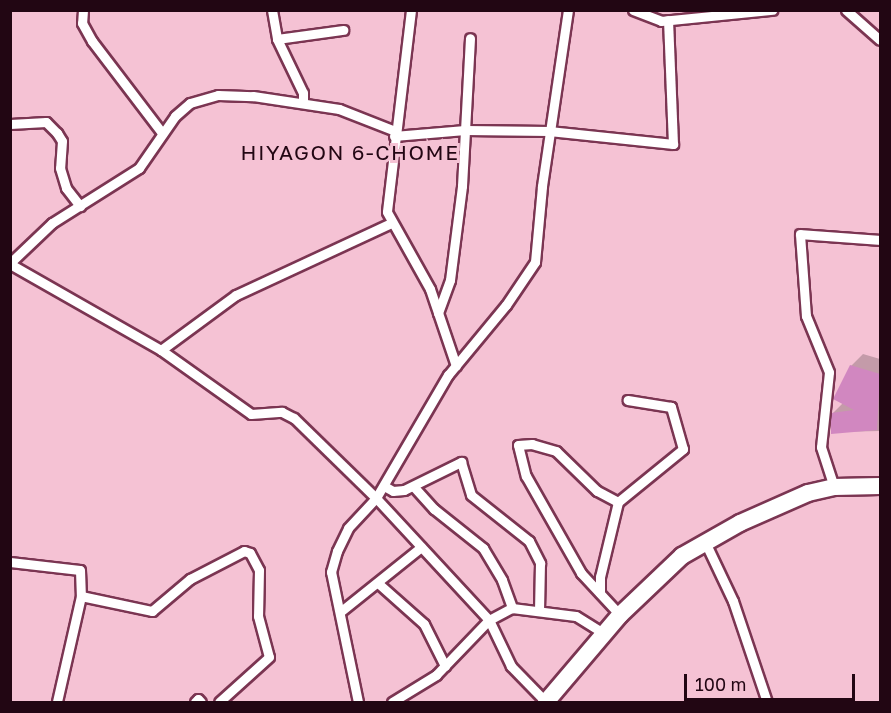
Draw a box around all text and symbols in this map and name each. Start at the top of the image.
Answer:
district label: HIYAGON 6-CHOME [241,139,459,165]
scale bar [687,662,858,700]
text: 100 m [695,673,746,695]

